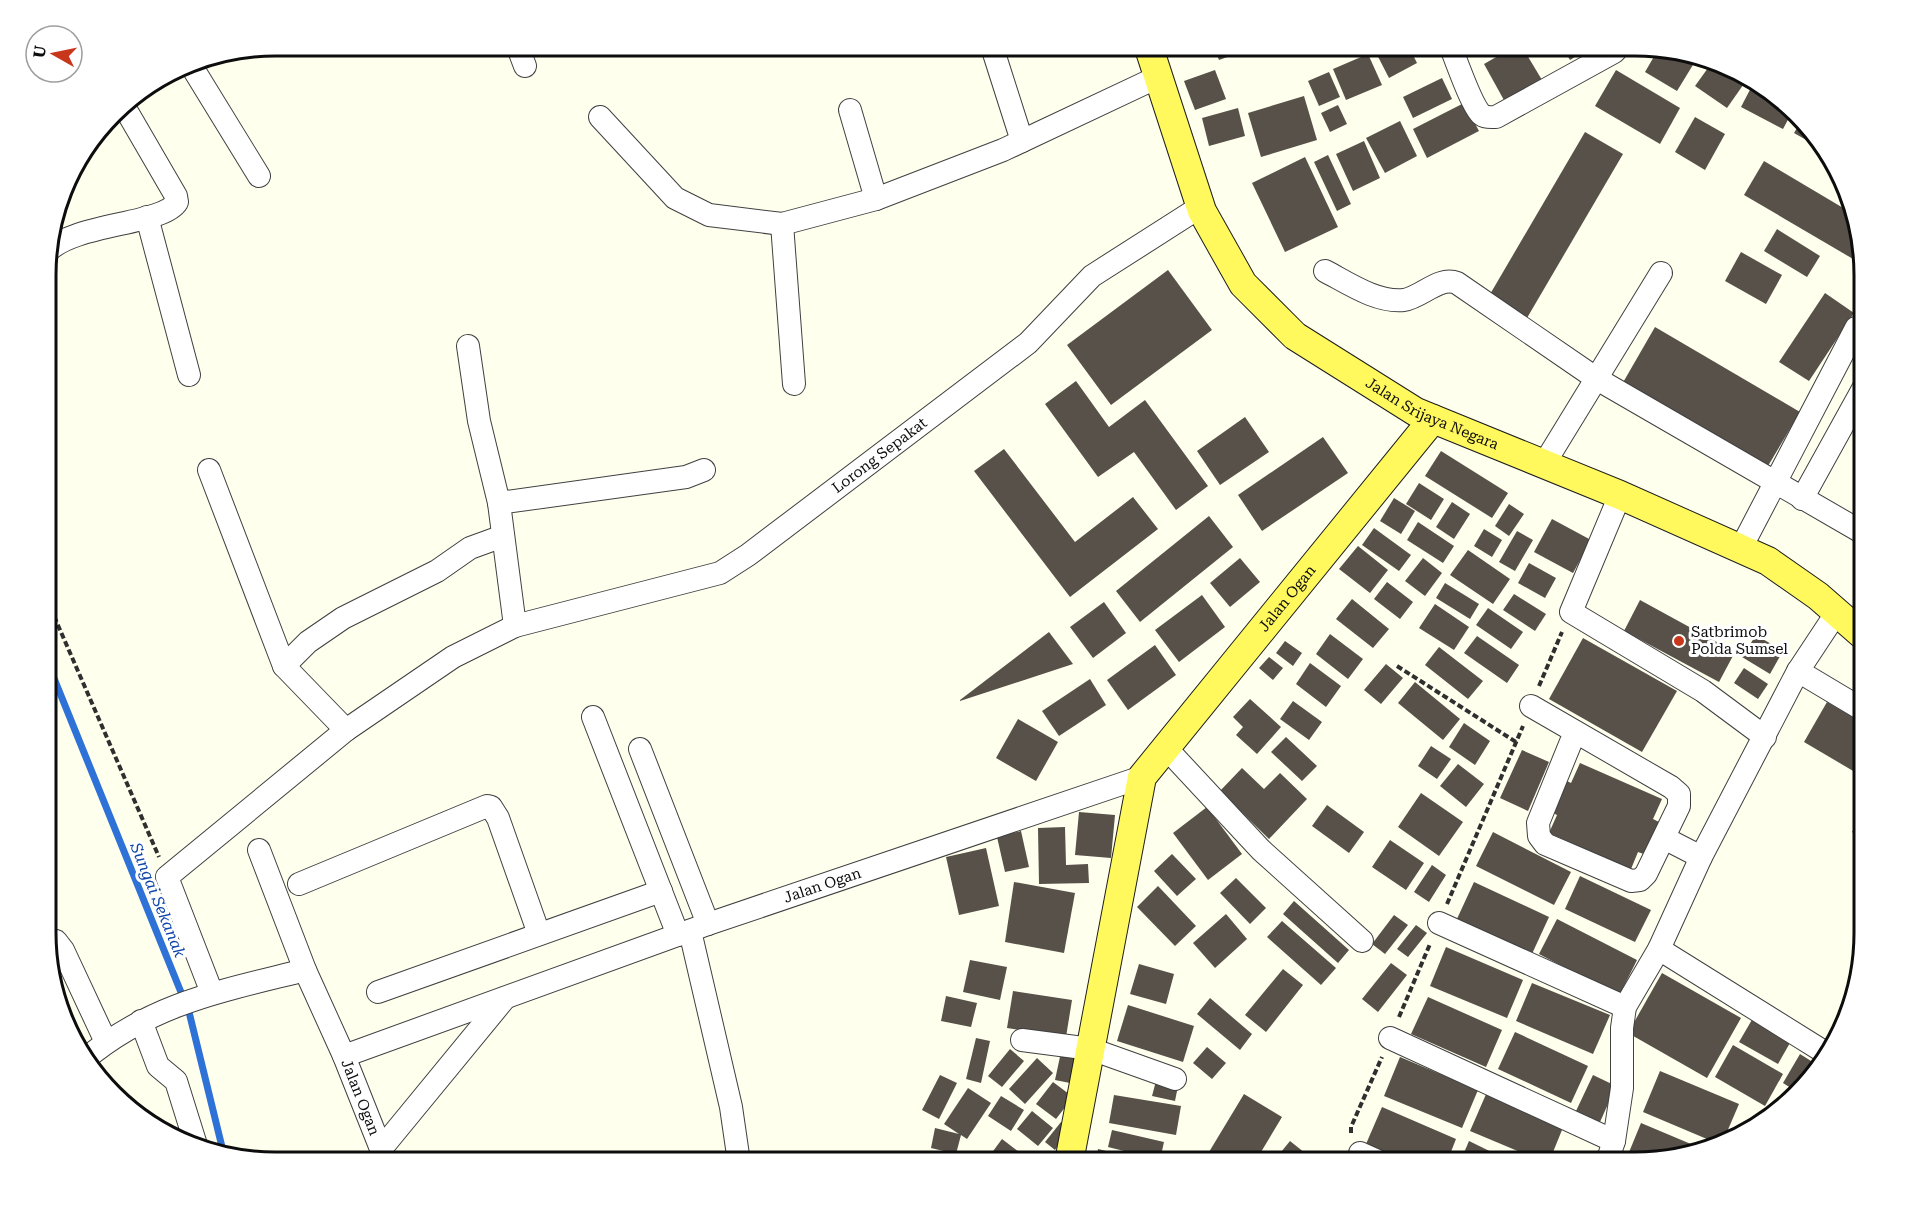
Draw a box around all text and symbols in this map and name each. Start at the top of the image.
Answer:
north arrow [24,24,84,84]
text: U [29,44,50,59]
street label: Jalan Srijaya Negara [1362,374,1501,454]
street label: Lorong Sepakat [829,414,931,497]
street label: Jalan Ogan [1255,561,1320,635]
place label: Satbrimob Polda Sumsel [1691,623,1788,658]
marker: Satbrimob Polda Sumsel [1672,634,1686,648]
water label: Sungai Sekanak [126,839,190,960]
street label: Jalan Ogan [781,864,864,907]
street label: Jalan Ogan [337,1057,384,1138]

